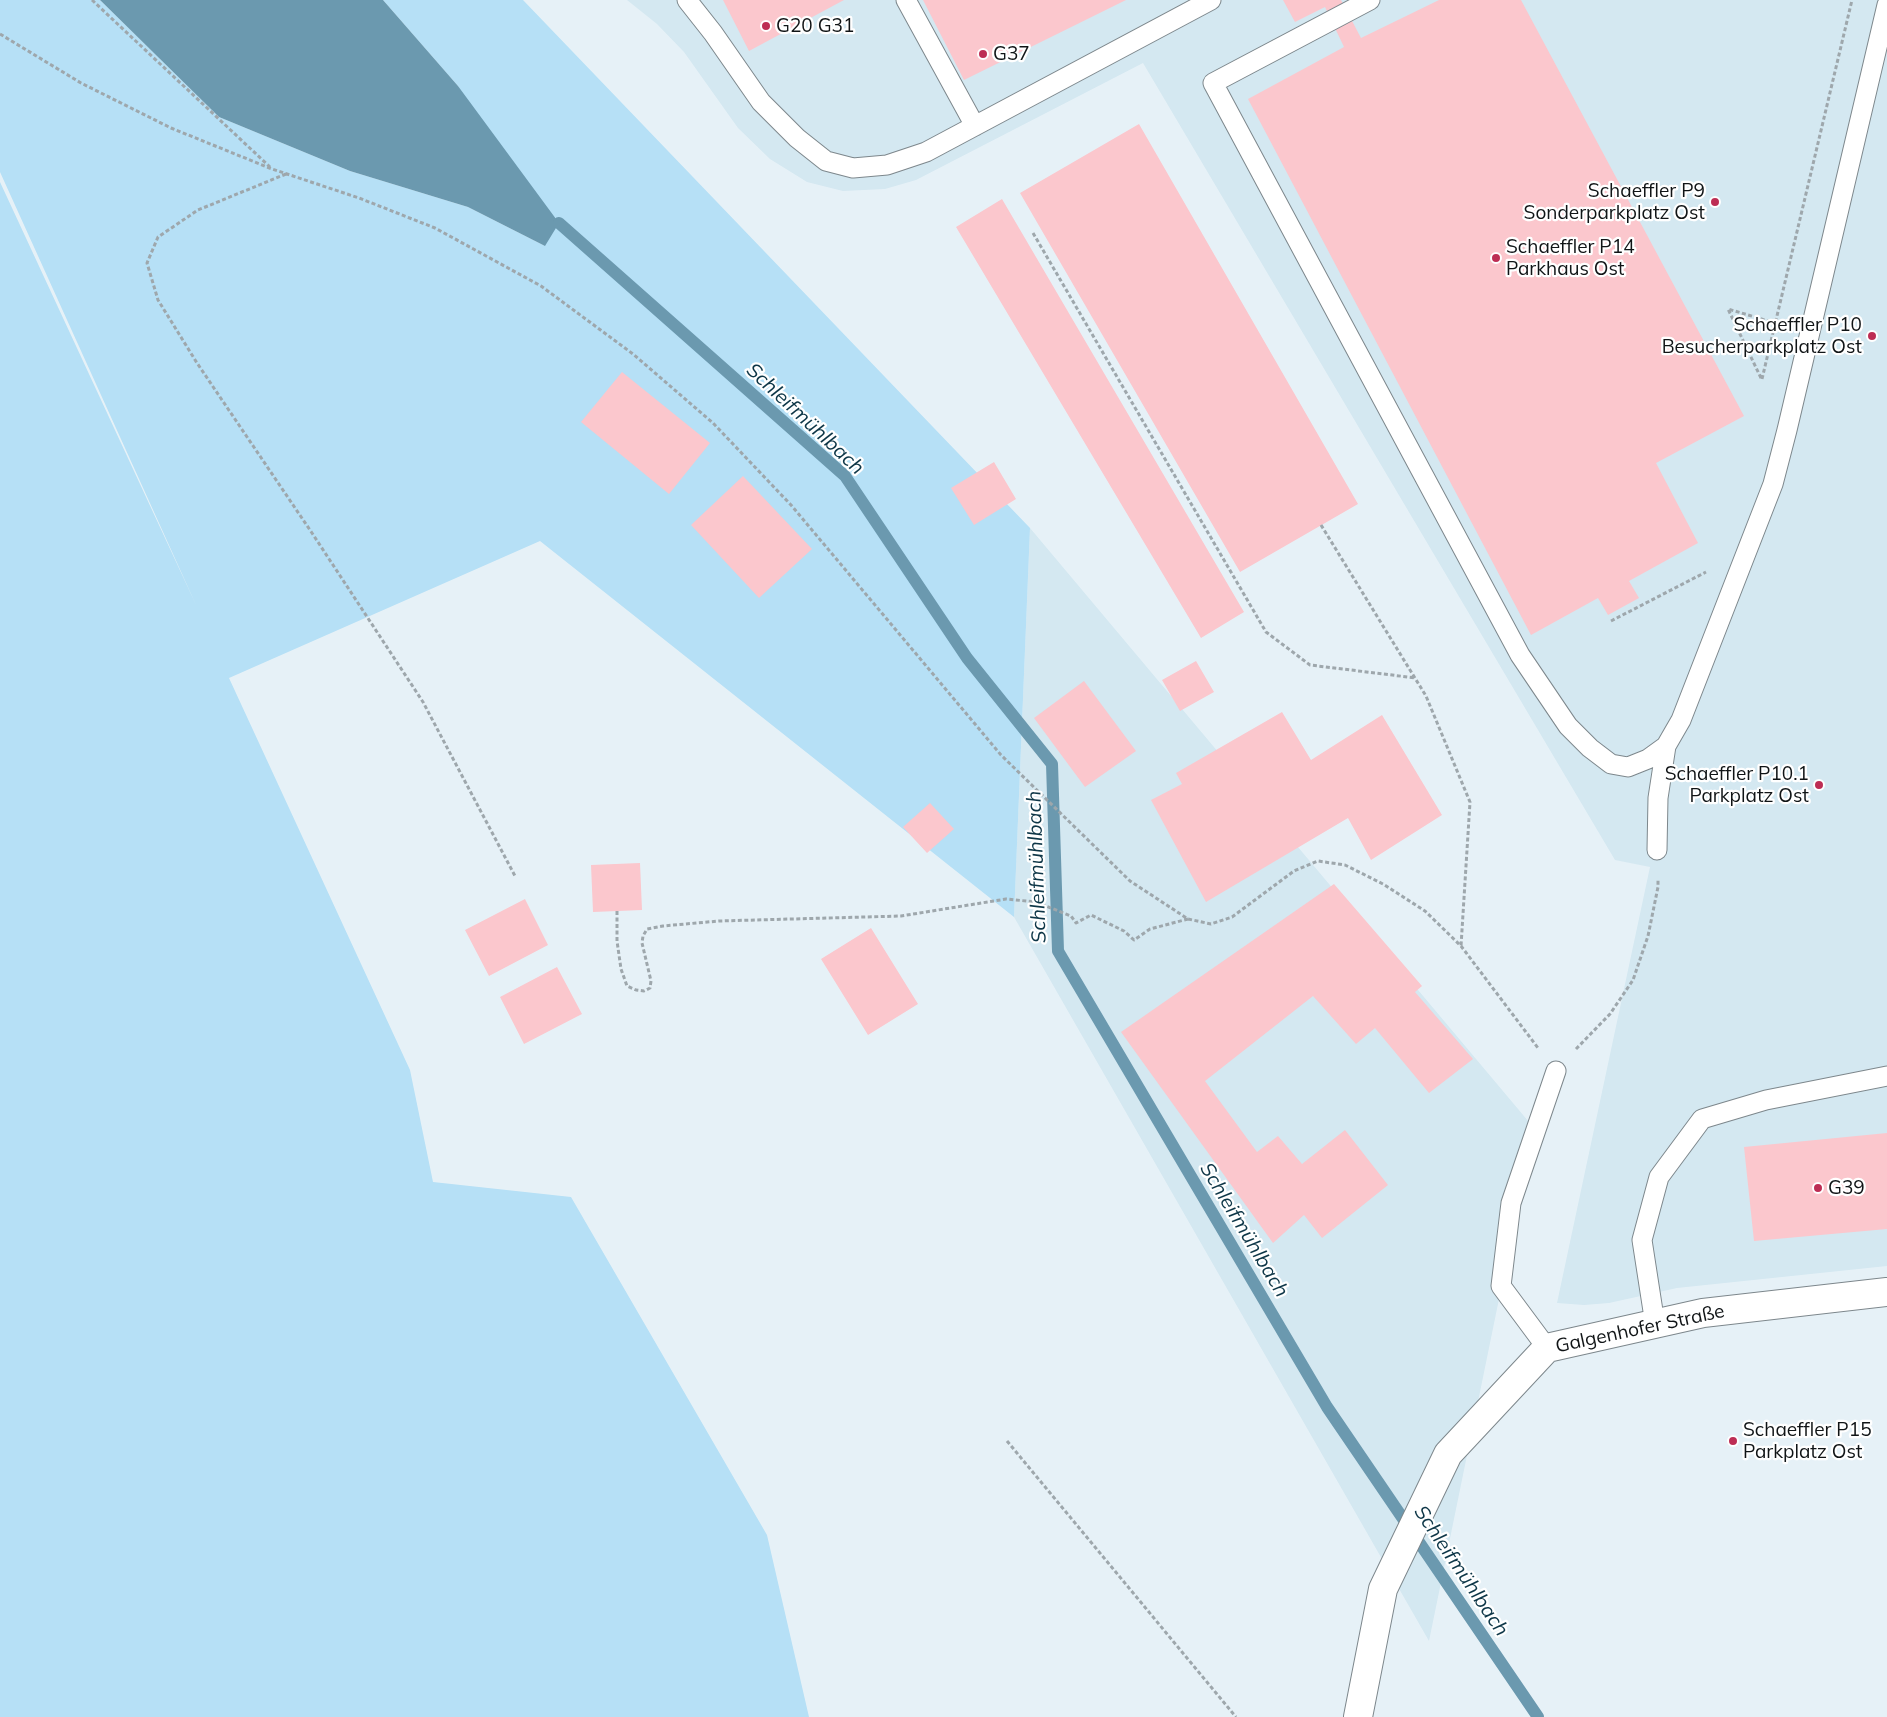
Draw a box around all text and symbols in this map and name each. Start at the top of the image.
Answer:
place label: G20 G31 [776,15,854,37]
marker: G20 G31 [760,20,772,32]
place label: G37 [993,43,1030,65]
marker: G37 [977,48,989,60]
place label: Schaeffler P9 Sonderparkplatz Ost [1524,180,1705,224]
marker: Schaeffler P9 Sonderparkplatz Ost [1709,196,1721,208]
place label: Schaeffler P14 Parkhaus Ost [1506,236,1635,280]
marker: Schaeffler P14 Parkhaus Ost [1490,252,1502,264]
place label: Schaeffler P10 Besucherparkplatz Ost [1662,314,1862,358]
marker: Schaeffler P10 Besucherparkplatz Ost [1866,330,1878,342]
water label: Schleifmühlbach [741,358,869,480]
place label: Schaeffler P10.1 Parkplatz Ost [1665,763,1809,807]
marker: Schaeffler P10.1 Parkplatz Ost [1813,779,1825,791]
water label: Schleifmühlbach [1022,790,1052,944]
water label: Schleifmühlbach [1194,1158,1294,1302]
place label: G39 [1828,1177,1865,1199]
marker: G39 [1812,1182,1824,1194]
street label: Galgenhofer Straße [1554,1300,1726,1358]
place label: Schaeffler P15 Parkplatz Ost [1743,1419,1872,1463]
marker: Schaeffler P15 Parkplatz Ost [1727,1435,1739,1447]
water label: Schleifmühlbach [1408,1501,1514,1641]

